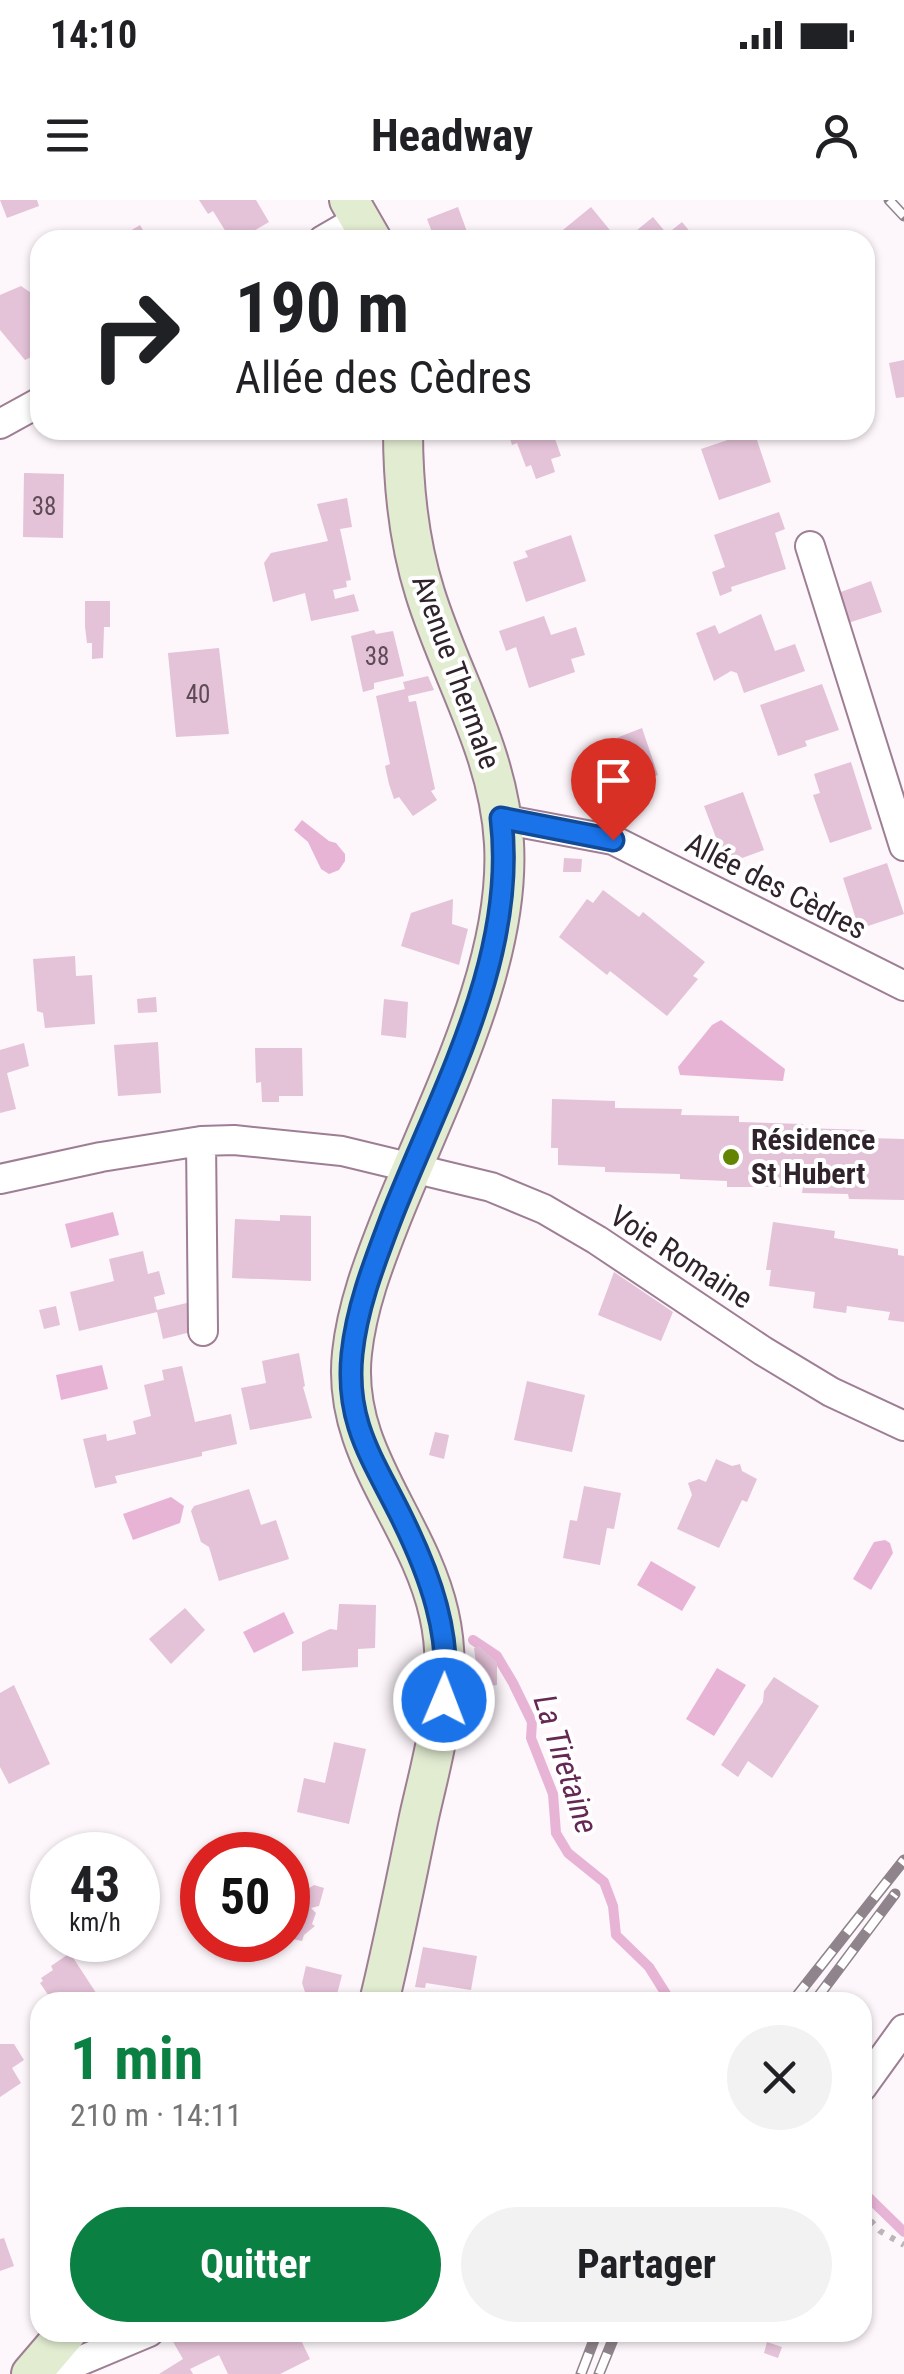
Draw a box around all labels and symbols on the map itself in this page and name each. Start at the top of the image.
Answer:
house number: 38 [32,492,56,521]
street label: Avenue Thermale [405,570,508,774]
house number: 38 [365,642,389,671]
house number: 40 [186,680,210,709]
pin [571,738,656,841]
street label: Allée des Cèdres [680,825,872,946]
place label: Résidence St Hubert [751,1122,875,1191]
marker: Résidence St Hubert [720,1146,742,1168]
street label: Voie Romaine [604,1198,759,1315]
position arrow [392,1648,496,1752]
water label: La Tiretaine [526,1690,606,1838]
speed limit sign: 50 [180,1832,310,1962]

